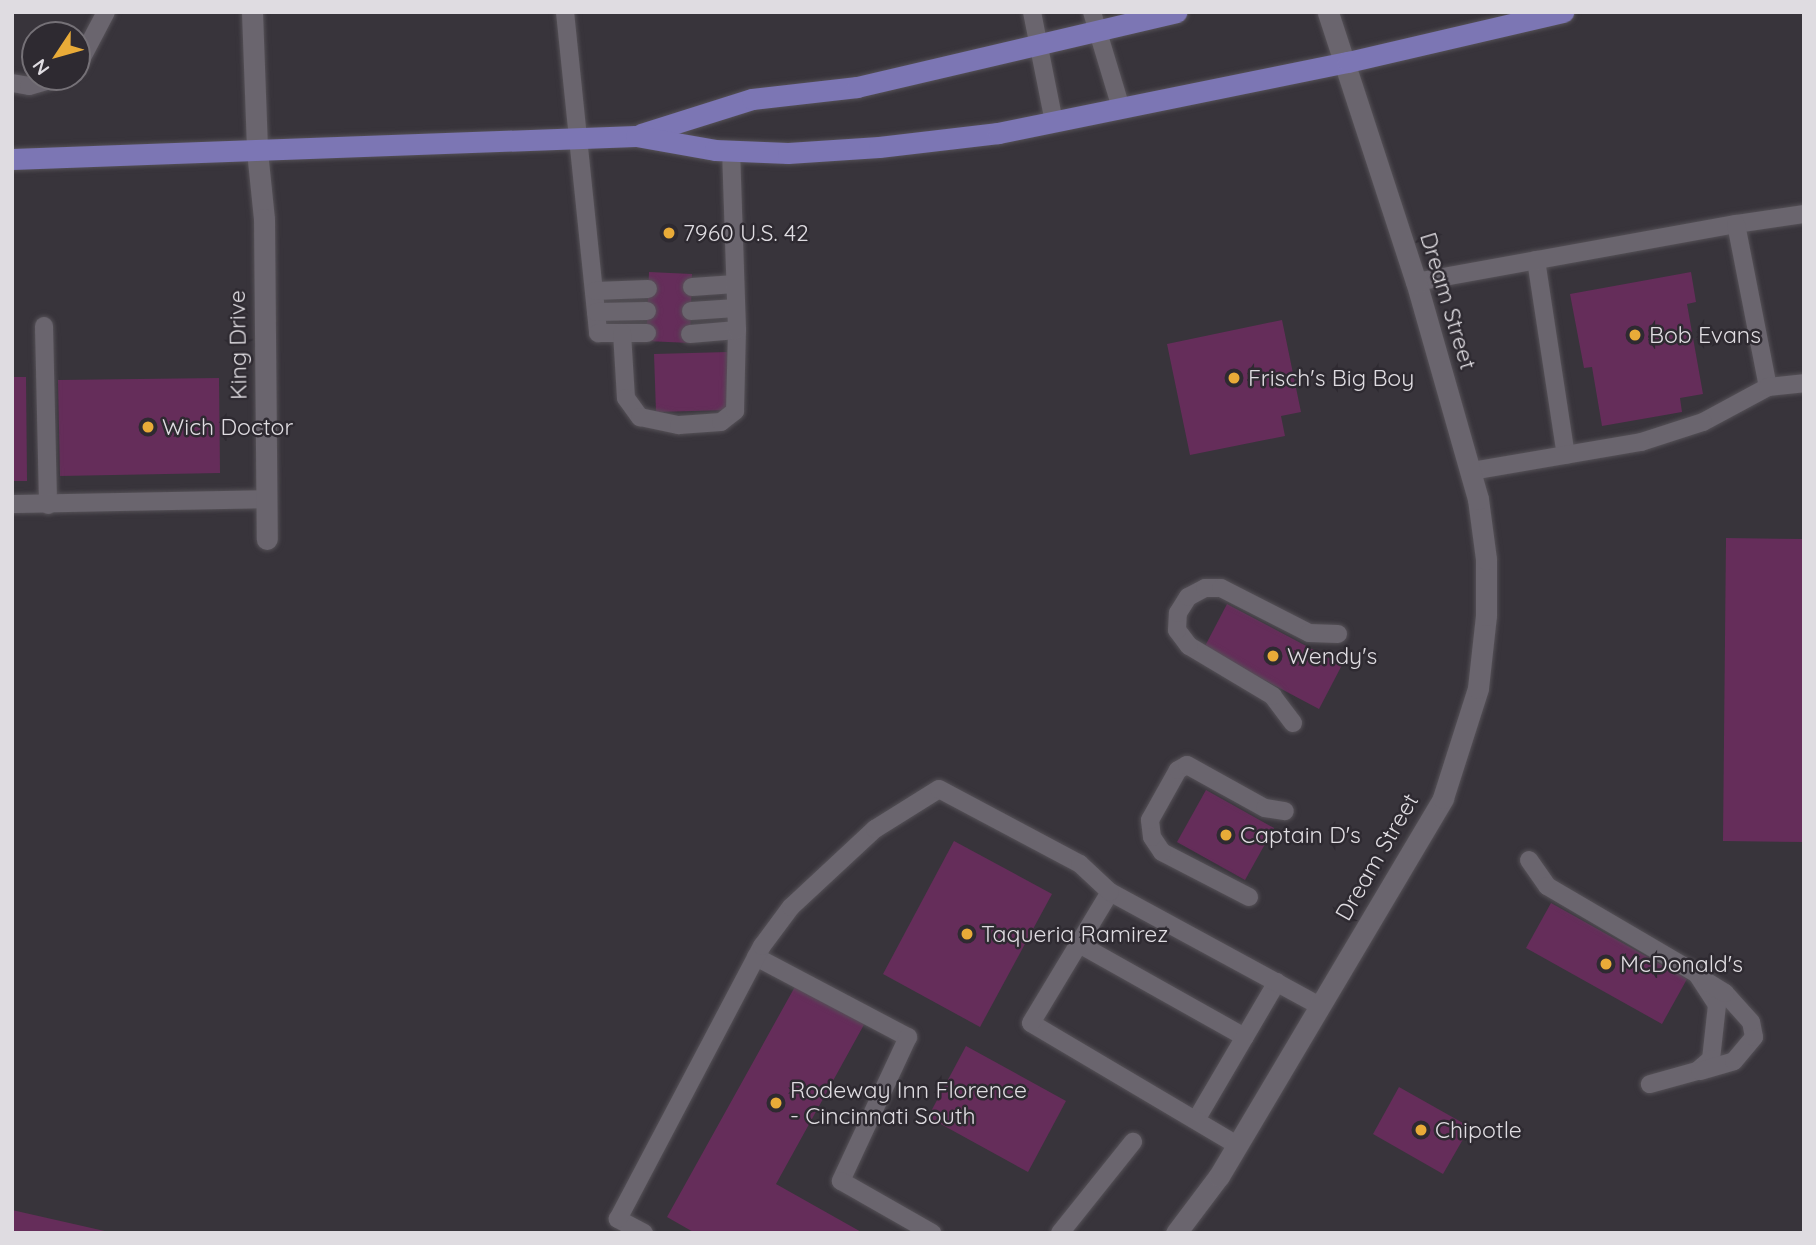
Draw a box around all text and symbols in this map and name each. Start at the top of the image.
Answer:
north arrow [21,21,91,91]
text: N [27,54,54,80]
place label: 7960 U.S. 42 [683,219,809,247]
marker: 7960 U.S. 42 [661,225,677,241]
street label: Dream Street [1414,229,1482,373]
street label: King Drive [223,290,253,400]
place label: Bob Evans [1649,321,1761,349]
marker: Bob Evans [1627,327,1643,343]
place label: Frisch's Big Boy [1248,364,1414,392]
marker: Frisch's Big Boy [1226,370,1242,386]
place label: Wich Doctor [162,413,293,441]
marker: Wich Doctor [140,419,156,435]
place label: Wendy's [1287,642,1377,670]
marker: Wendy's [1265,648,1281,664]
street label: Dream Street [1330,789,1424,925]
place label: Captain D's [1240,821,1361,849]
marker: Captain D's [1218,827,1234,843]
place label: Taqueria Ramirez [981,920,1168,948]
marker: Taqueria Ramirez [959,926,975,942]
place label: McDonald's [1620,950,1743,978]
marker: McDonald's [1598,956,1614,972]
place label: Rodeway Inn Florence - Cincinnati South [790,1076,1027,1130]
marker: Rodeway Inn Florence - Cincinnati South [768,1095,784,1111]
place label: Chipotle [1435,1116,1522,1144]
marker: Chipotle [1413,1122,1429,1138]

